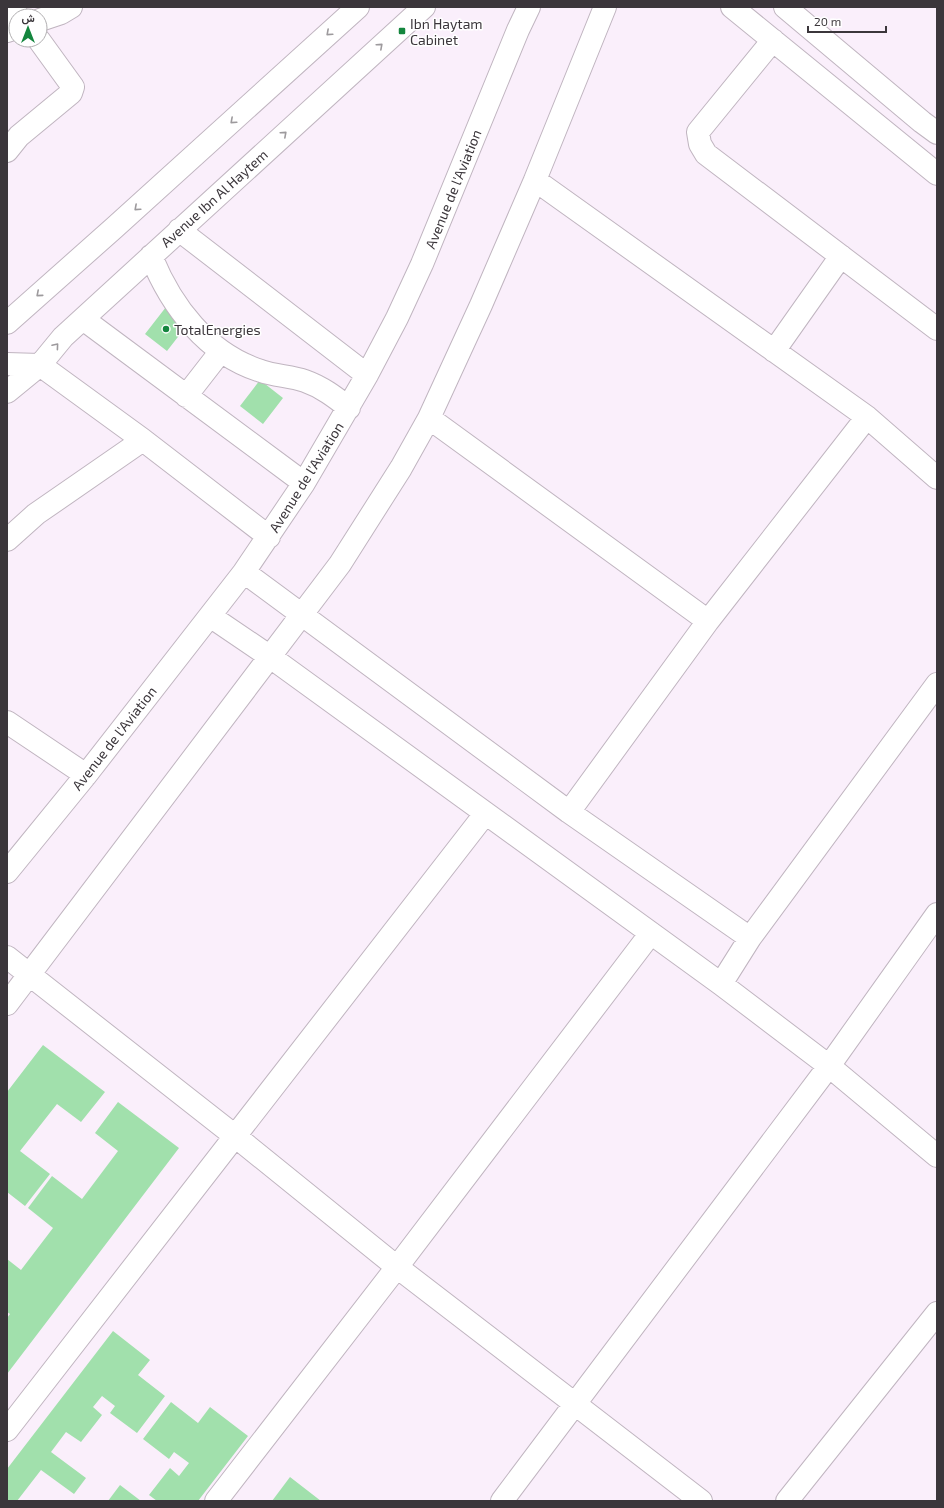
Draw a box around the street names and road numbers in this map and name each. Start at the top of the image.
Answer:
street label: Avenue de l'Aviation [421,127,485,251]
street label: Avenue Ibn Al Haytem [157,146,271,250]
street label: Avenue de l'Aviation [265,419,347,535]
street label: Avenue de l'Aviation [68,683,160,793]

